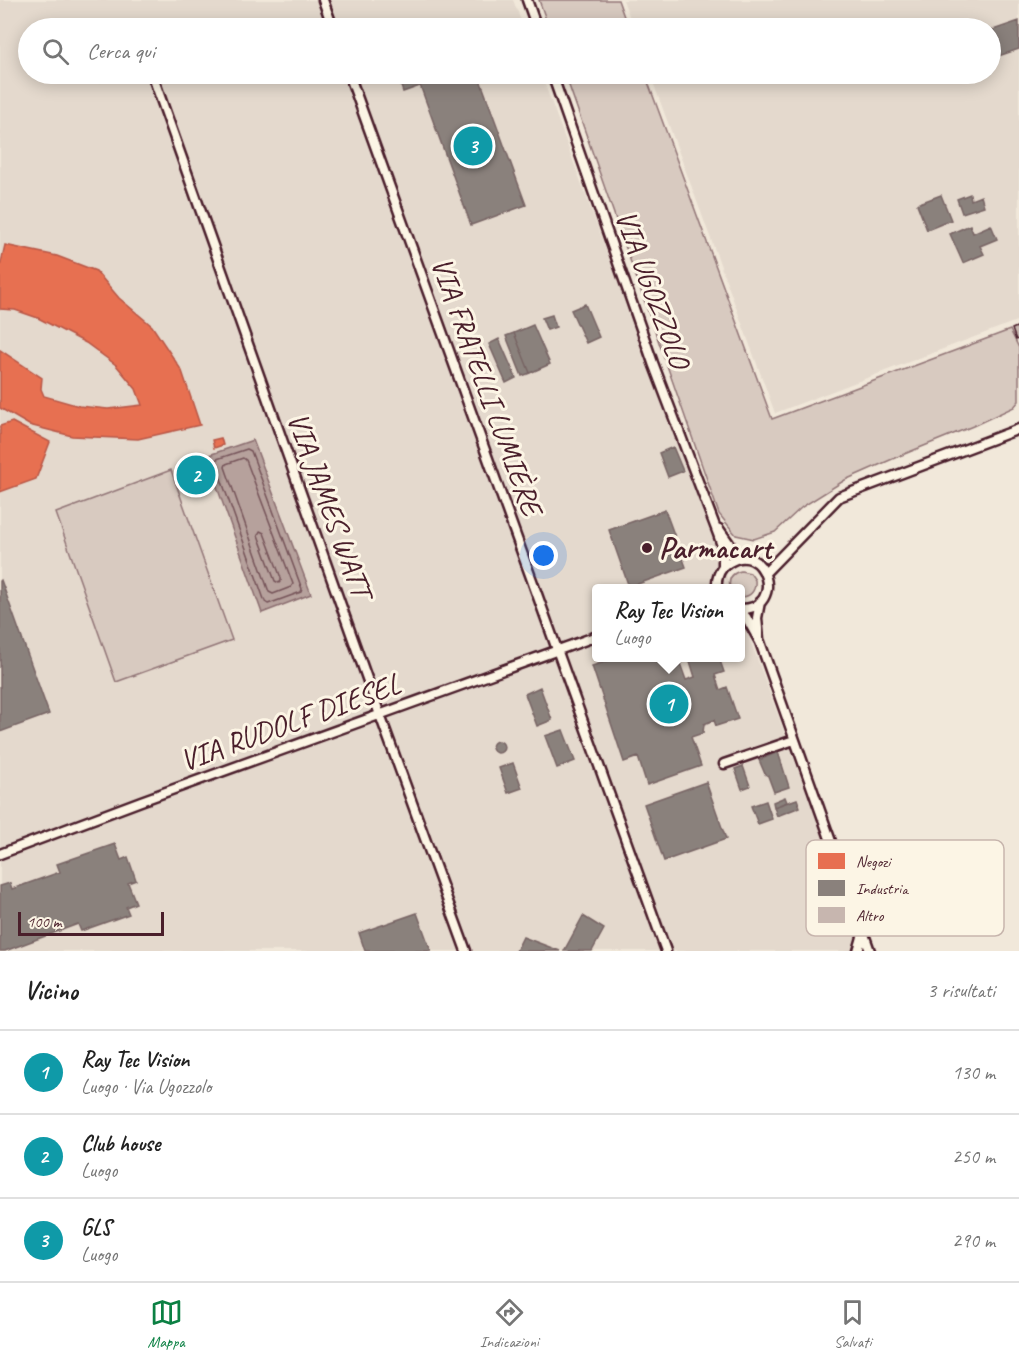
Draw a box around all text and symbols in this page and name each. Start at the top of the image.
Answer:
search box [18,18,1001,84]
icon: search [39,35,72,68]
text: Cerca qui [87,37,155,65]
pin: 3 [454,124,492,168]
street label: VIA UGOZZOLO [607,205,700,376]
street label: VIA FRATELLI LUMIÈRE [423,252,553,524]
street label: VIA JAMES WATT [279,407,383,609]
pin: 2 [176,452,216,498]
place label: Parmacart [659,529,775,567]
your location [529,541,558,570]
marker: Parmacart [640,541,654,555]
popup [592,584,745,662]
text: Ray Tec Vision [614,597,723,625]
text: Luogo [614,625,651,650]
street label: VIA RUDOLF DIESEL [175,664,406,780]
pin: 1 [650,682,688,726]
legend [806,840,1004,936]
text: Negozi [856,852,892,872]
text: Industria [856,879,909,899]
text: Altro [856,906,885,926]
scale bar [18,909,164,936]
text: 100 m [27,912,61,932]
text: Vicino [24,974,78,1007]
text: 3 risultati [927,978,995,1003]
text: Ray Tec Vision [81,1046,189,1074]
text: 1 [39,1060,48,1085]
text: 130 m [952,1060,995,1085]
text: Luogo · Via Ugozzolo [81,1074,211,1099]
text: Club house [81,1130,160,1158]
text: 2 [39,1144,48,1169]
text: 250 m [952,1144,995,1169]
text: Luogo [81,1158,117,1183]
text: GLS [81,1214,111,1242]
text: 3 [39,1228,48,1253]
text: 290 m [952,1228,995,1253]
text: Luogo [81,1242,117,1267]
tab: Mappa [148,1296,185,1352]
tab: Indicazioni [480,1296,539,1352]
tab: Salvati [834,1296,871,1352]

